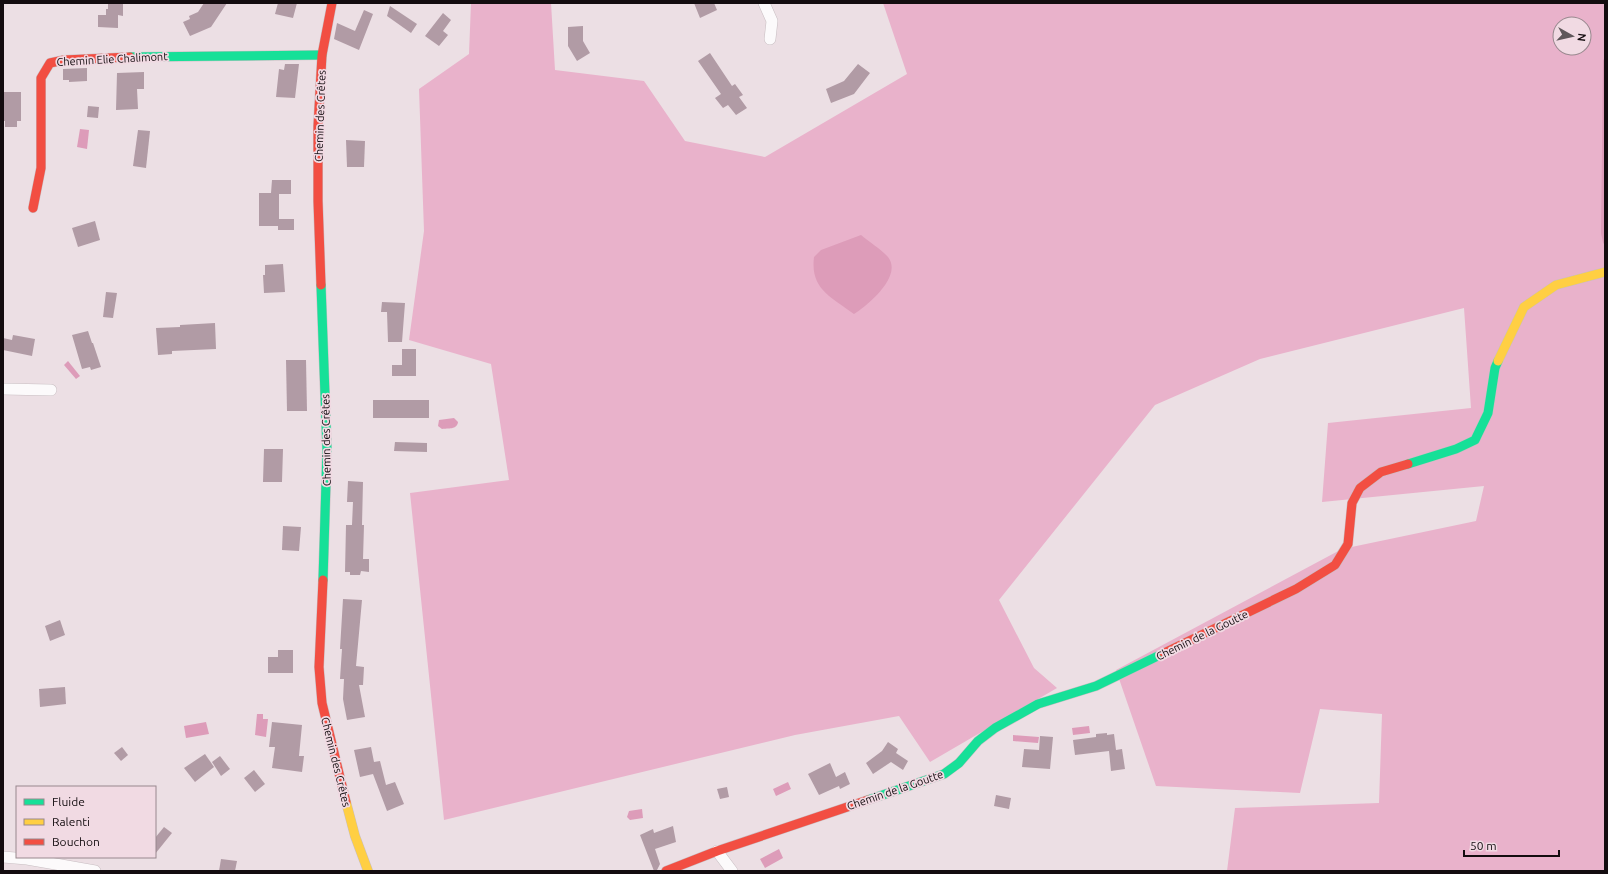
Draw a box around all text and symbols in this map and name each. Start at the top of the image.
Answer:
north arrow [1552,16,1592,56]
text: N [1575,32,1588,42]
street label: Chemin Elie Chalimont [56,50,168,68]
street label: Chemin des Crêtes [312,70,328,162]
street label: Chemin des Crêtes [319,394,333,486]
street label: Chemin de la Goutte [1154,607,1250,663]
street label: Chemin des Crêtes [319,716,353,808]
street label: Chemin de la Goutte [845,768,945,812]
legend [16,786,156,858]
text: Fluide [52,795,85,808]
text: Ralenti [52,815,90,828]
scale bar [1464,832,1559,858]
text: Bouchon [52,835,100,848]
text: 50 m [1470,839,1497,852]

